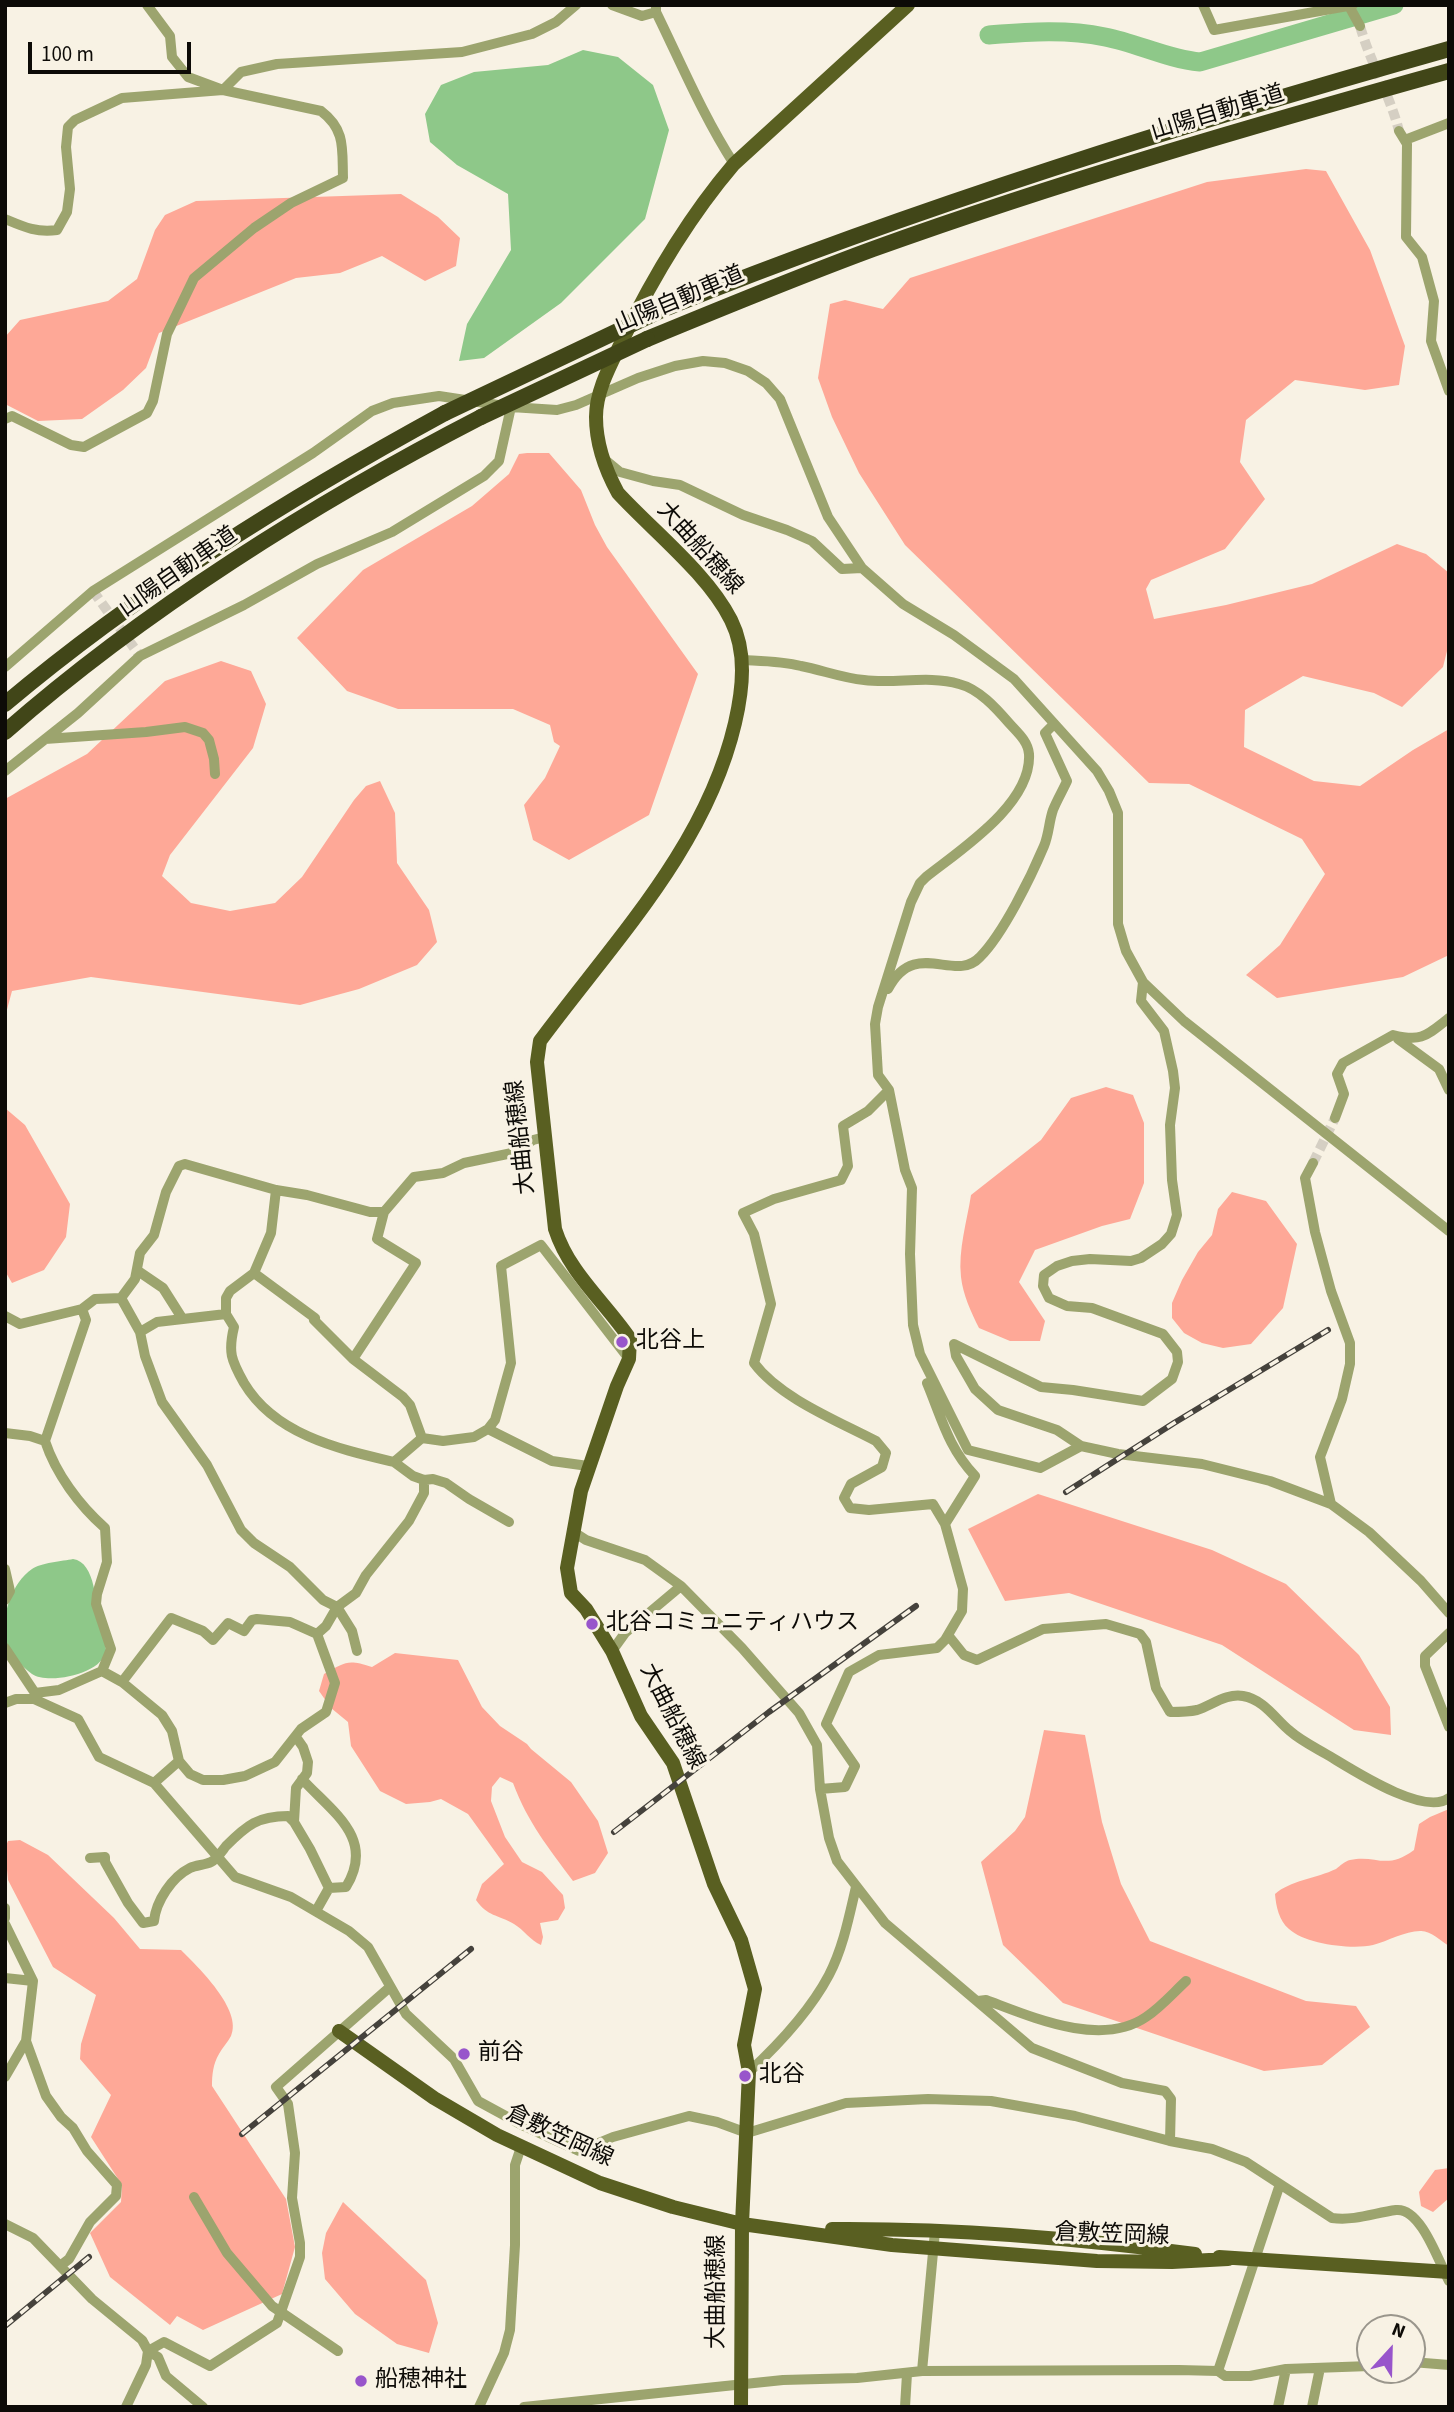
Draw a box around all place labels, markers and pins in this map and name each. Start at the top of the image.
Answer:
place label: 北谷上 [636,1328,705,1356]
marker: 北谷上 [614,1334,630,1350]
place label: 北谷コミュニティハウス [606,1610,859,1638]
marker: 北谷コミュニティハウス [584,1616,600,1632]
place label: 前谷 [478,2040,524,2068]
marker: 前谷 [456,2046,472,2062]
place label: 北谷 [759,2062,805,2090]
marker: 北谷 [737,2068,753,2084]
place label: 船穂神社 [375,2367,467,2395]
marker: 船穂神社 [353,2373,369,2389]

